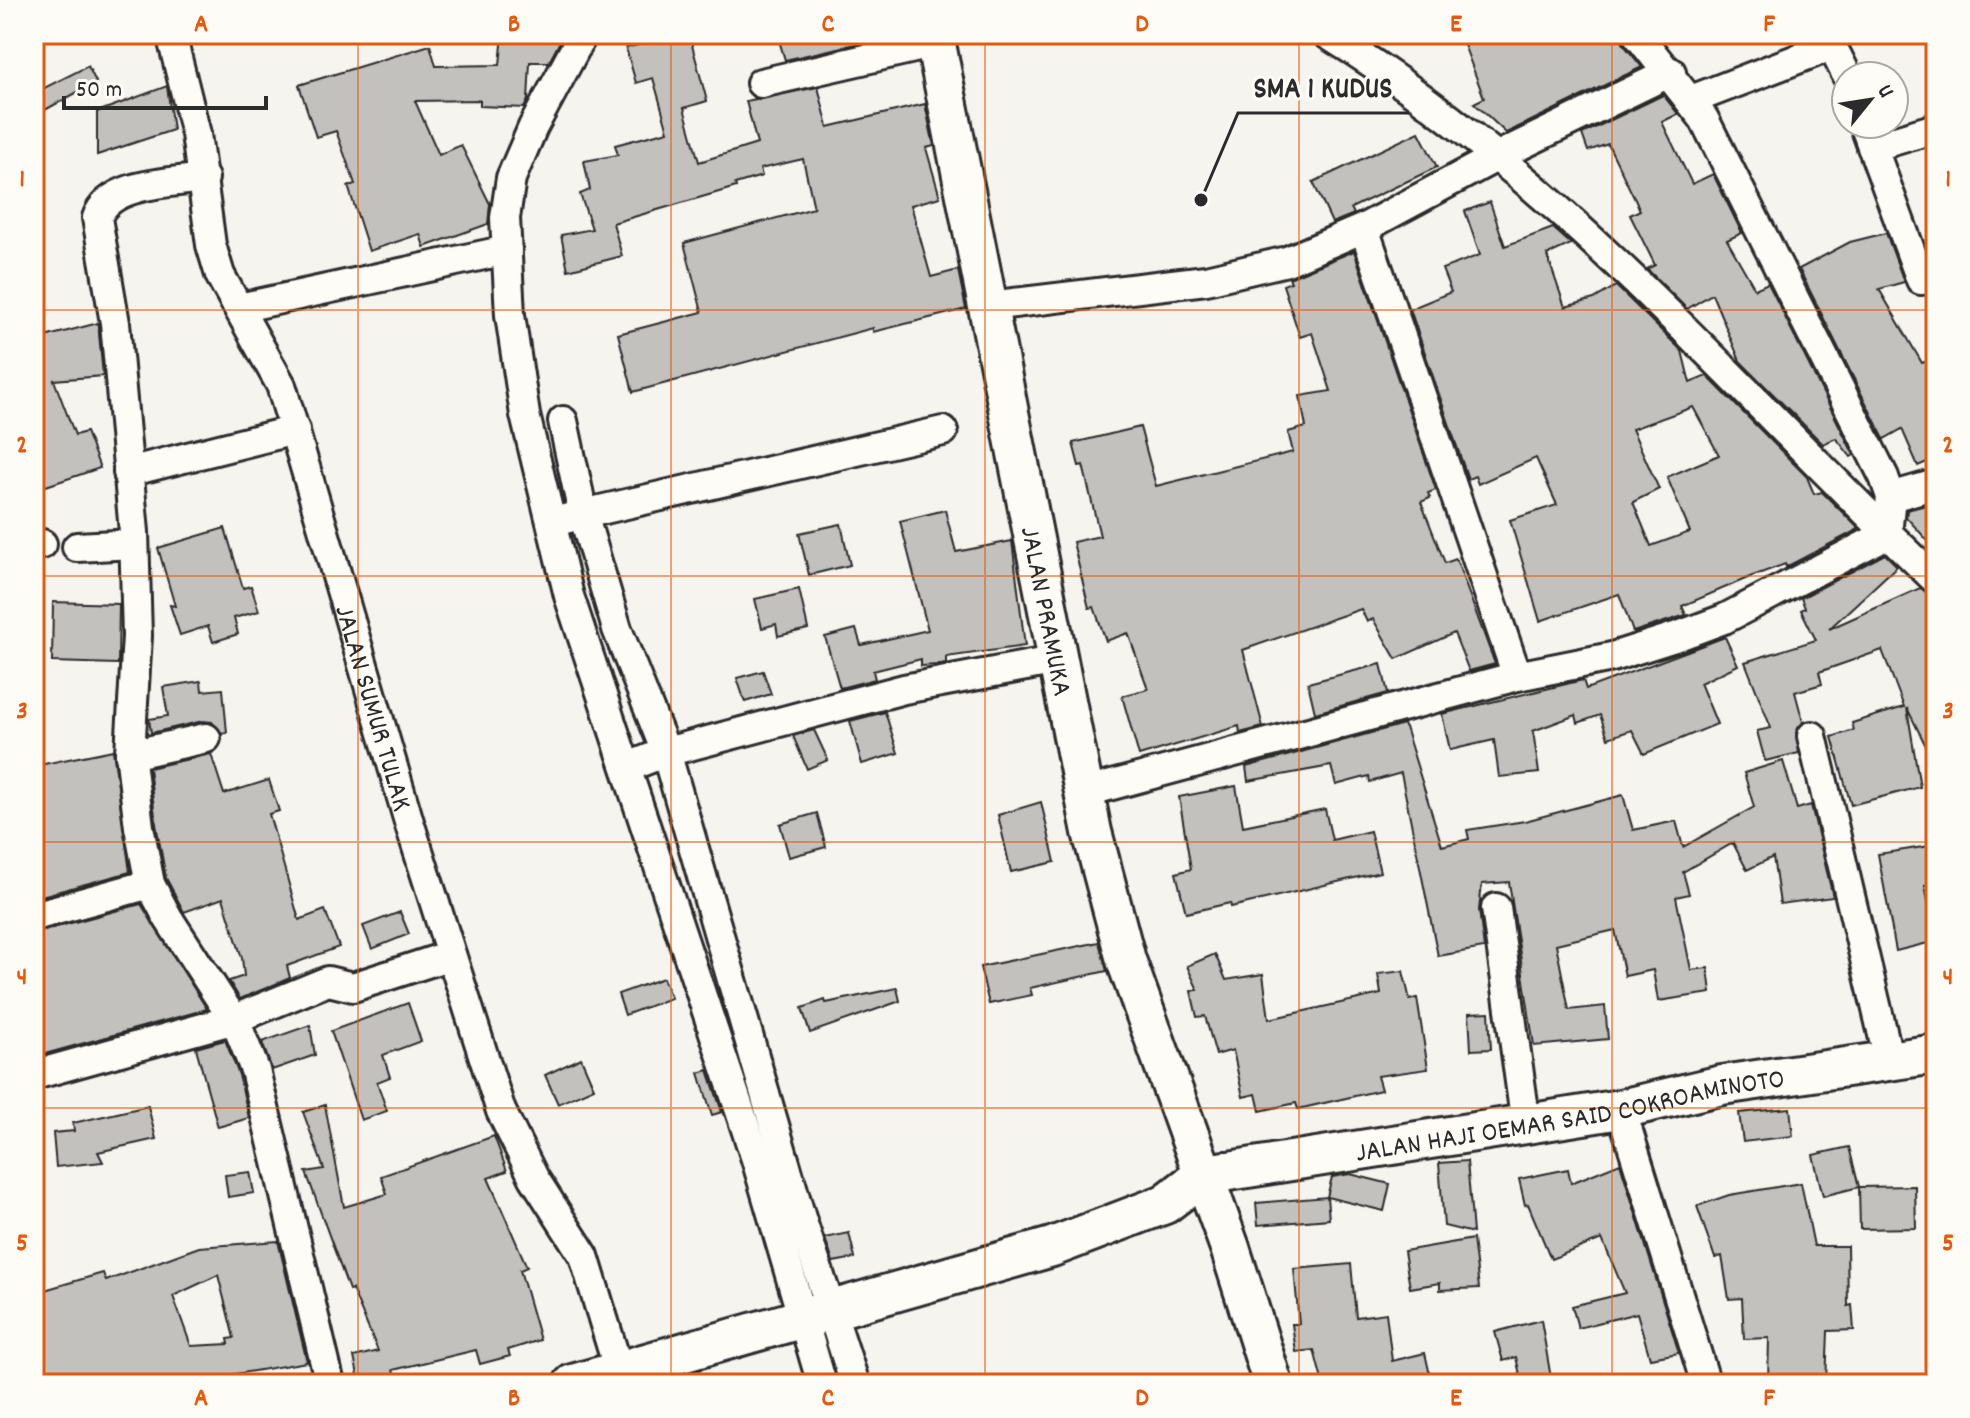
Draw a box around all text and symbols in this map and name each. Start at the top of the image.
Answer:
text: A [194,7,208,44]
text: B [508,7,520,44]
text: C [822,7,835,44]
text: D [1135,7,1149,44]
text: E [1450,7,1462,44]
text: F [1763,7,1775,44]
callout: SMA 1 KUDUS [1238,59,1409,113]
scale bar [64,60,266,110]
north arrow [1830,60,1910,140]
text: SMA 1 KUDUS [1254,70,1393,113]
text: 50 m [76,74,122,108]
text: U [1868,79,1900,104]
text: 1 [19,162,25,199]
text: 1 [1945,162,1951,199]
text: 2 [16,428,28,465]
text: 2 [1942,428,1954,465]
street label: JALAN PRAMUKA [1007,523,1080,700]
street label: JALAN SUMUR TULAK [322,601,420,816]
text: 3 [16,694,28,731]
text: 3 [1942,694,1954,731]
text: 4 [17,960,27,997]
text: 4 [1943,960,1953,997]
street label: JALAN HAJI OEMAR SAID COKROAMINOTO [1353,1061,1788,1176]
text: 5 [16,1226,28,1263]
text: 5 [1942,1226,1954,1263]
text: A [194,1381,208,1418]
text: B [508,1381,520,1418]
text: C [822,1381,835,1418]
text: D [1135,1381,1149,1418]
text: E [1450,1381,1462,1418]
text: F [1763,1381,1775,1418]

